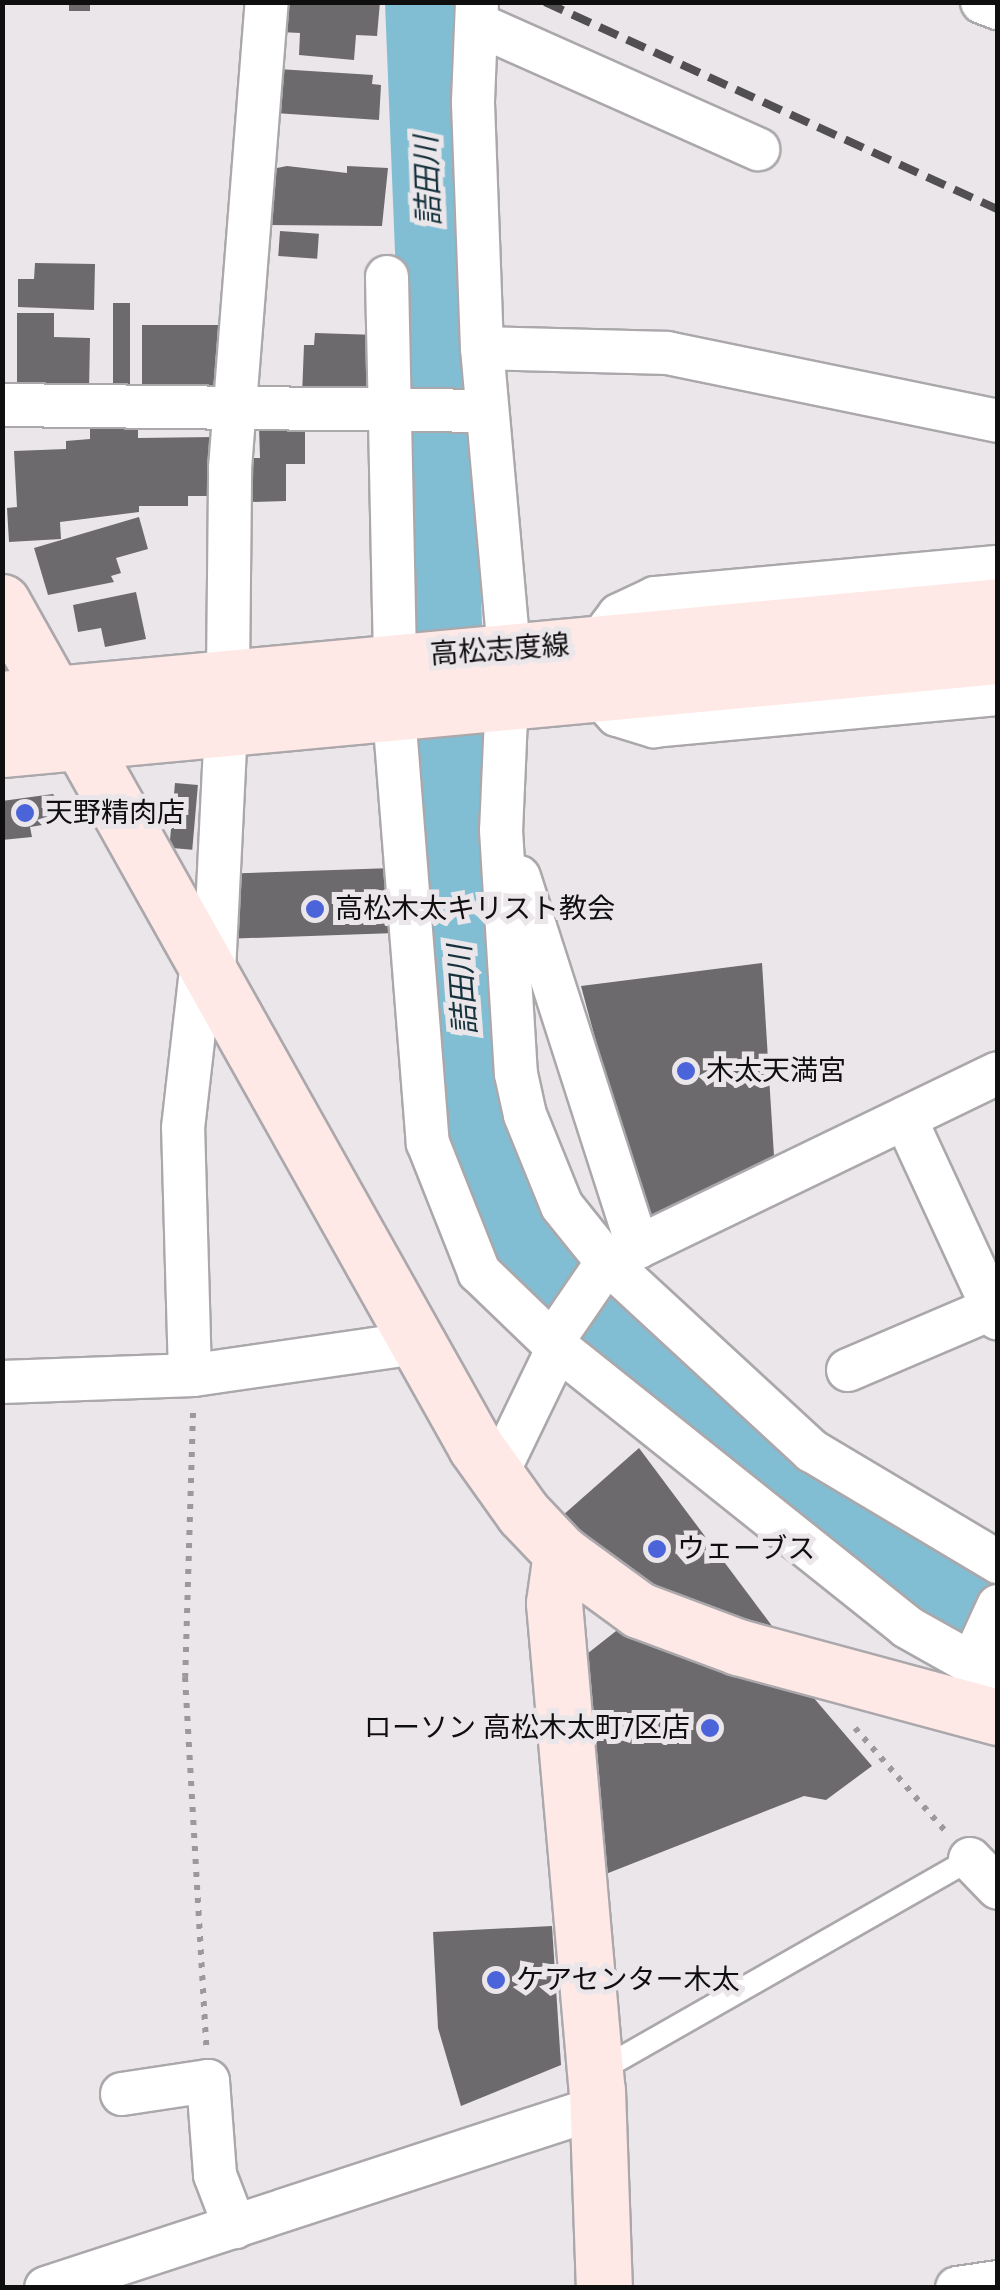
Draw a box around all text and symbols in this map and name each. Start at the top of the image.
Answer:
water label: 詰田川 [408,135,448,227]
street label: 高松志度線 [429,628,571,672]
place label: 天野精肉店 [45,796,185,830]
marker: 天野精肉店 [14,802,36,824]
place label: 高松木太キリスト教会 [335,892,615,926]
marker: 高松木太キリスト教会 [304,898,326,920]
water label: 詰田川 [442,944,484,1036]
place label: 木太天満宮 [706,1054,846,1088]
marker: 木太天満宮 [675,1060,697,1082]
place label: ウェーブス [677,1532,817,1566]
marker: ウェーブス [646,1538,668,1560]
place label: ローソン 高松木太町7区店 [364,1711,690,1745]
marker: ローソン 高松木太町7区店 [699,1717,721,1739]
place label: ケアセンター木太 [516,1963,740,1997]
marker: ケアセンター木太 [485,1969,507,1991]

